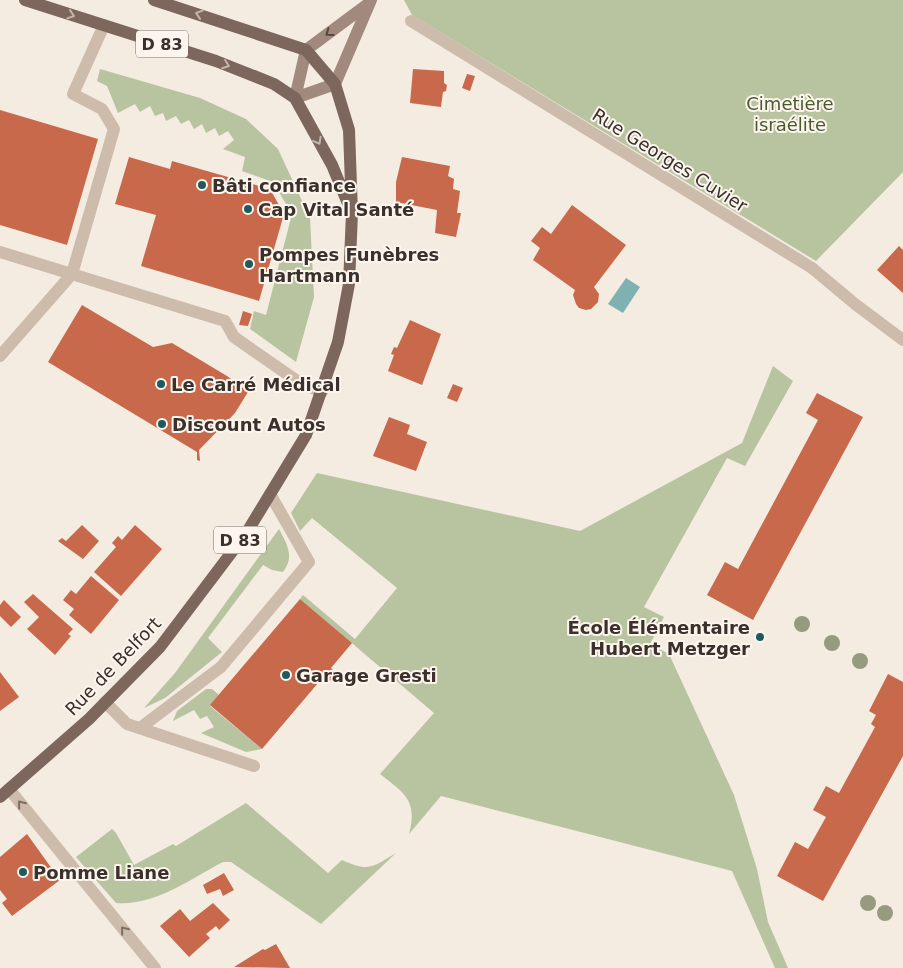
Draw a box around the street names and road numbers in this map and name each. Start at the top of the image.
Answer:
road number: D 83 [136,31,188,58]
street label: Rue Georges Cuvier [589,104,752,217]
road number: D 83 [214,526,266,554]
street label: Rue de Belfort [61,613,165,719]

